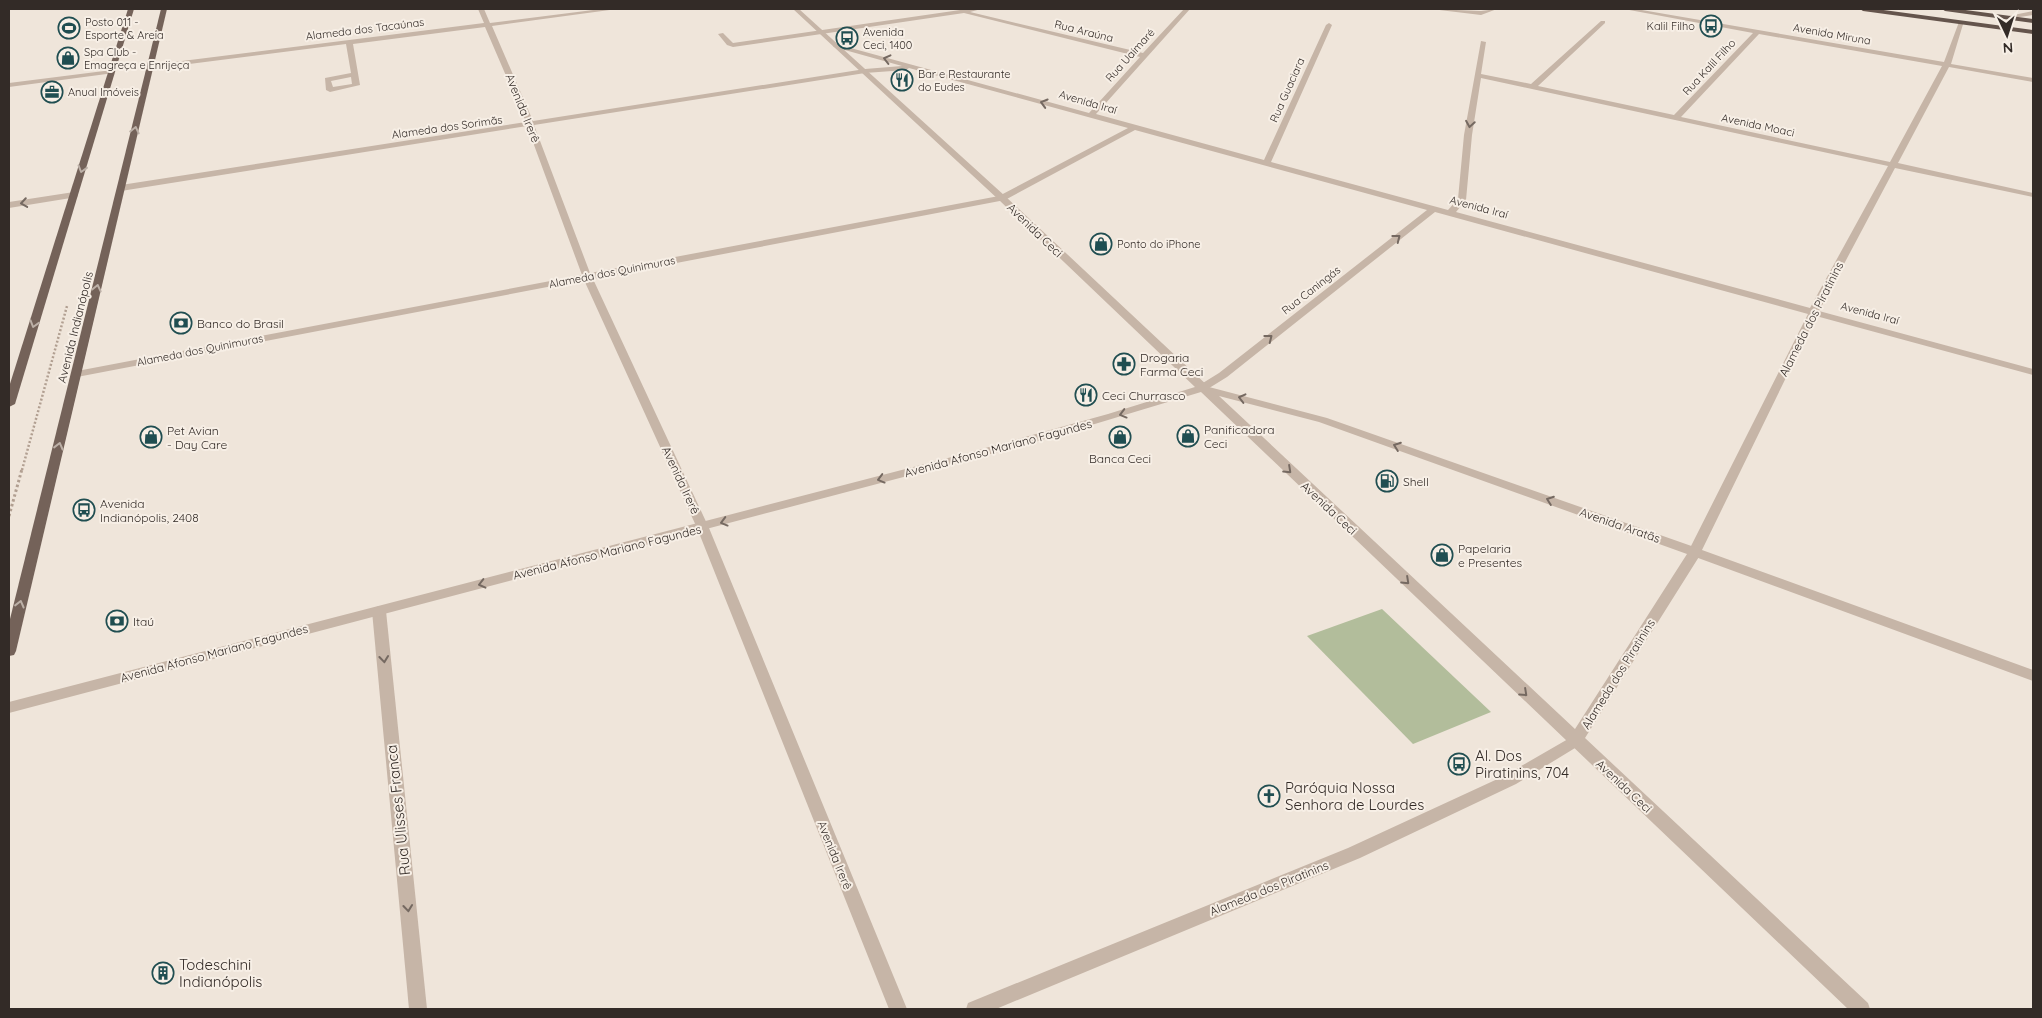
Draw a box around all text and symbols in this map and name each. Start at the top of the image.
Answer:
north arrow [1982,10,2032,60]
bus stop icon: Kalil Filho [1699,14,1723,38]
place label: Posto 011 - Esporte & Areia [85,15,164,42]
street label: Alameda dos Tacaúnas [305,15,425,43]
sports icon: Posto 011 - Esporte & Areia [57,16,81,40]
street label: Rua Araúna [1053,17,1115,45]
place label: Kalil Filho [1646,19,1695,33]
street label: Avenida Miruna [1792,20,1872,48]
place label: Avenida Ceci, 1400 [863,25,912,52]
street label: Rua Uaimaré [1102,25,1158,85]
bus stop icon: Avenida Ceci, 1400 [835,26,859,50]
street label: Rua Kalil Filho [1679,36,1739,98]
text: N [2002,39,2014,57]
place label: Spa Club - Emagreça e Enrijeça [84,45,189,72]
shop icon: Spa Club - Emagreça e Enrijeça [56,46,80,70]
one-way arrow [883,54,892,65]
street label: Rua Guaciara [1267,56,1307,124]
place label: Bar e Restaurante do Eudes [918,67,1011,94]
restaurant icon: Bar e Restaurante do Eudes [890,68,914,92]
street label: Avenida Irerê [502,71,544,145]
office icon: Anual Imóveis [40,80,64,104]
place label: Anual Imóveis [68,85,139,99]
street label: Avenida Iraí [1057,87,1119,117]
one-way arrow [1040,98,1048,108]
street label: Avenida Moaci [1720,110,1796,140]
street label: Alameda dos Sorimãs [391,112,503,142]
one-way arrow [1466,119,1476,128]
one-way arrow [129,125,140,134]
one-way arrow [78,164,88,172]
street label: Avenida Iraí [1448,193,1510,222]
one-way arrow [20,197,28,208]
street label: Avenida Ceci [1004,200,1066,260]
shop icon: Ponto do iPhone [1089,232,1113,256]
one-way arrow [1391,235,1401,244]
place label: Ponto do iPhone [1117,237,1200,251]
street label: Alameda dos Quinimuras [548,253,676,291]
street label: Alameda dos Piratinins [1776,259,1847,379]
street label: Rua Caningás [1279,263,1343,317]
street label: Avenida Indianópolis [54,269,96,384]
one-way arrow [91,284,102,292]
street label: Avenida Iraí [1839,299,1901,328]
bank icon: Banco do Brasil [169,311,193,335]
place label: Banco do Brasil [197,316,284,331]
one-way arrow [30,319,40,328]
street label: Alameda dos Quinimuras [136,331,264,369]
one-way arrow [1264,335,1273,344]
place label: Drogaria Farma Ceci [1140,350,1203,379]
pharmacy icon: Drogaria Farma Ceci [1112,352,1136,376]
restaurant icon: Ceci Churrasco [1074,383,1098,407]
place label: Ceci Churrasco [1102,388,1186,403]
one-way arrow [1238,393,1247,404]
one-way arrow [1119,409,1127,419]
street label: Avenida Afonso Mariano Fagundes [903,416,1094,480]
place label: Panificadora Ceci [1204,422,1275,451]
place label: Pet Avian - Day Care [167,423,227,452]
shop icon: Panificadora Ceci [1176,424,1200,448]
shop icon: Pet Avian - Day Care [139,425,163,449]
shop icon: Banca Ceci [1108,425,1132,449]
one-way arrow [53,441,64,450]
one-way arrow [1394,442,1402,452]
street label: Avenida Irerê [659,444,703,516]
place label: Banca Ceci [1089,451,1151,466]
one-way arrow [1283,464,1292,473]
fuel station icon: Shell [1375,469,1399,493]
one-way arrow [878,474,886,484]
place label: Shell [1403,474,1429,489]
street label: Avenida Ceci [1298,478,1360,538]
place label: Avenida Indianópolis, 2408 [100,496,199,525]
one-way arrow [1547,496,1555,506]
bus stop icon: Avenida Indianópolis, 2408 [72,498,96,522]
street label: Avenida Aratãs [1578,504,1663,546]
one-way arrow [720,516,729,527]
street label: Avenida Afonso Mariano Fagundes [511,521,703,583]
place label: Papelaria e Presentes [1458,541,1522,570]
shop icon: Papelaria e Presentes [1430,543,1454,567]
one-way arrow [1401,575,1410,584]
one-way arrow [478,578,487,589]
one-way arrow [14,599,25,608]
bank icon: Itaú [105,609,129,633]
place label: Itaú [133,614,154,629]
street label: Alameda dos Piratinins [1578,616,1658,732]
street label: Avenida Afonso Mariano Fagundes [119,621,310,685]
one-way arrow [378,655,389,663]
one-way arrow [1519,687,1528,696]
street label: Rua Ulisses Franca [382,744,414,876]
place label: Al. Dos Piratinins, 704 [1475,746,1569,782]
bus stop icon: Al. Dos Piratinins, 704 [1447,752,1471,776]
street label: Avenida Ceci [1593,756,1655,816]
place label: Paróquia Nossa Senhora de Lourdes [1285,778,1424,814]
church icon: Paróquia Nossa Senhora de Lourdes [1257,784,1281,808]
street label: Avenida Irerê [814,818,856,892]
street label: Alameda dos Piratinins [1207,857,1331,919]
one-way arrow [402,904,413,912]
place label: Todeschini Indianópolis [179,955,262,991]
building icon: Todeschini Indianópolis [151,961,175,985]

